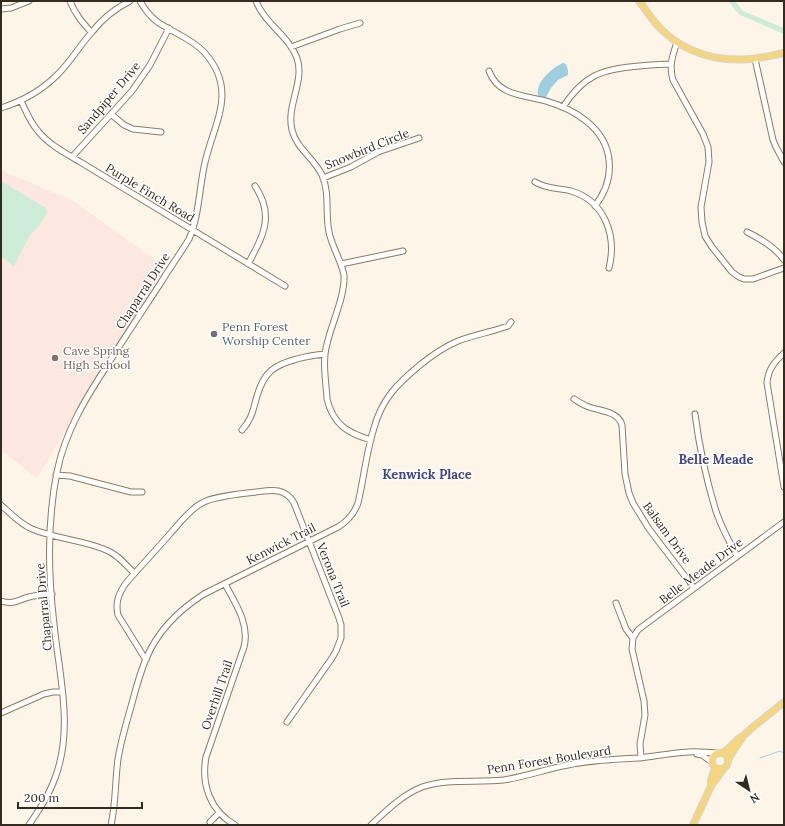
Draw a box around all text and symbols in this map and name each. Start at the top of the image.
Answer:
street label: Sandpiper Drive [74,58,144,137]
street label: Snowbird Circle [323,125,412,172]
street label: Purple Finch Road [103,160,198,225]
street label: Chaparral Drive [112,249,173,332]
place label: Penn Forest Worship Center [222,319,311,348]
marker: Penn Forest Worship Center [209,329,219,339]
place label: Cave Spring High School [63,343,131,372]
marker: Cave Spring High School [50,353,60,363]
district label: Belle Meade [679,451,754,468]
district label: Kenwick Place [382,466,472,483]
street label: Balsam Drive [640,499,695,567]
street label: Kenwick Trail [244,520,318,567]
street label: Belle Meade Drive [656,534,746,607]
street label: Verona Trail [313,540,353,609]
street label: Chaparral Drive [32,562,55,652]
street label: Overhill Trail [198,658,235,732]
street label: Penn Forest Boulevard [486,742,612,777]
north arrow [729,770,769,810]
scale bar [18,784,142,810]
text: 200 m [24,790,60,805]
text: N [747,790,762,807]

